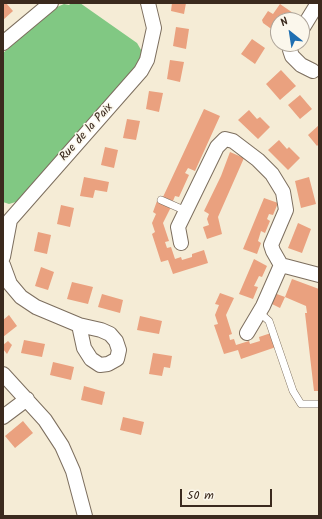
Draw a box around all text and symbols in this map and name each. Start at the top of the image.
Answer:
north arrow [270,12,310,52]
text: N [277,13,292,32]
street label: Rue de la Paix [57,101,117,165]
scale bar [182,481,274,507]
text: 50 m [187,486,214,505]

